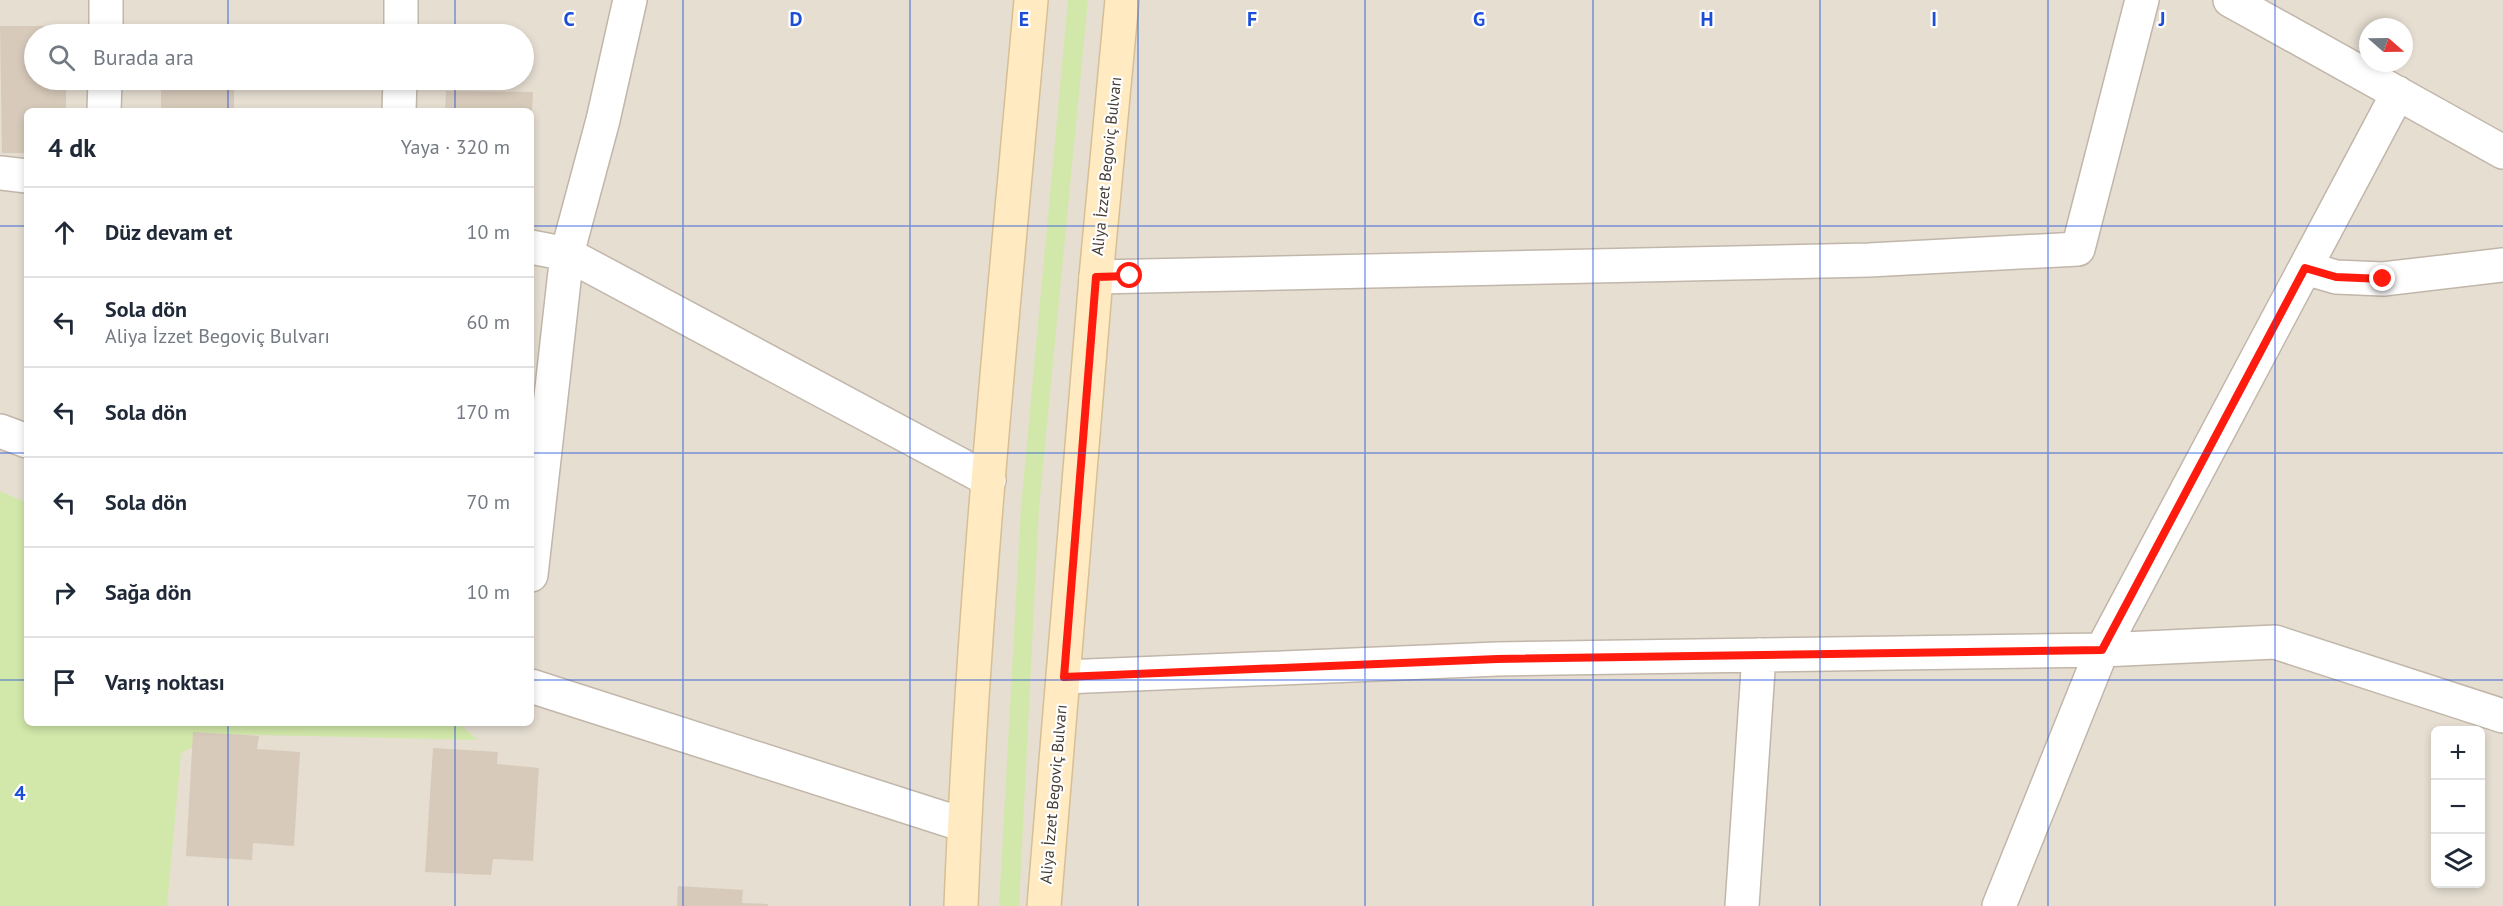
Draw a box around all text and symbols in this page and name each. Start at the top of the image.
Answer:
text: C [563,6,575,32]
text: D [790,6,803,32]
text: E [1019,6,1029,32]
text: F [1247,6,1257,32]
text: G [1473,6,1485,32]
text: H [1700,6,1714,32]
text: I [1931,6,1937,32]
text: J [2158,6,2165,32]
north arrow [2359,18,2413,72]
search box [24,24,534,90]
icon: search [45,41,78,74]
text: Burada ara [93,43,194,71]
street label: Aliya İzzet Begoviç Bulvarı [1087,75,1125,257]
text: 4 dk [48,131,96,164]
text: Yaya · 320 m [401,134,510,160]
icon: ahead [48,216,81,249]
text: Düz devam et [105,218,232,246]
text: 10 m [467,219,510,245]
route start [1116,262,1142,288]
route end [2369,265,2395,291]
text: Sola dön [105,295,187,323]
icon: left [48,306,81,339]
text: 60 m [467,309,510,335]
text: Aliya İzzet Begoviç Bulvarı [105,323,330,349]
icon: left [48,396,81,429]
text: Sola dön [105,398,187,426]
text: 170 m [456,399,510,425]
icon: left [48,486,81,519]
text: Sola dön [105,488,187,516]
text: 70 m [467,489,510,515]
icon: right [48,576,81,609]
text: Sağa dön [105,578,192,606]
text: 10 m [467,579,510,605]
icon: arrive [48,666,81,699]
text: Varış noktası [105,668,225,696]
street label: Aliya İzzet Begoviç Bulvarı [1035,704,1071,884]
map controls [2431,726,2485,888]
button: + [2431,726,2485,780]
text: 4 [14,780,26,806]
button: − [2431,780,2485,834]
button: layers [2431,834,2485,888]

